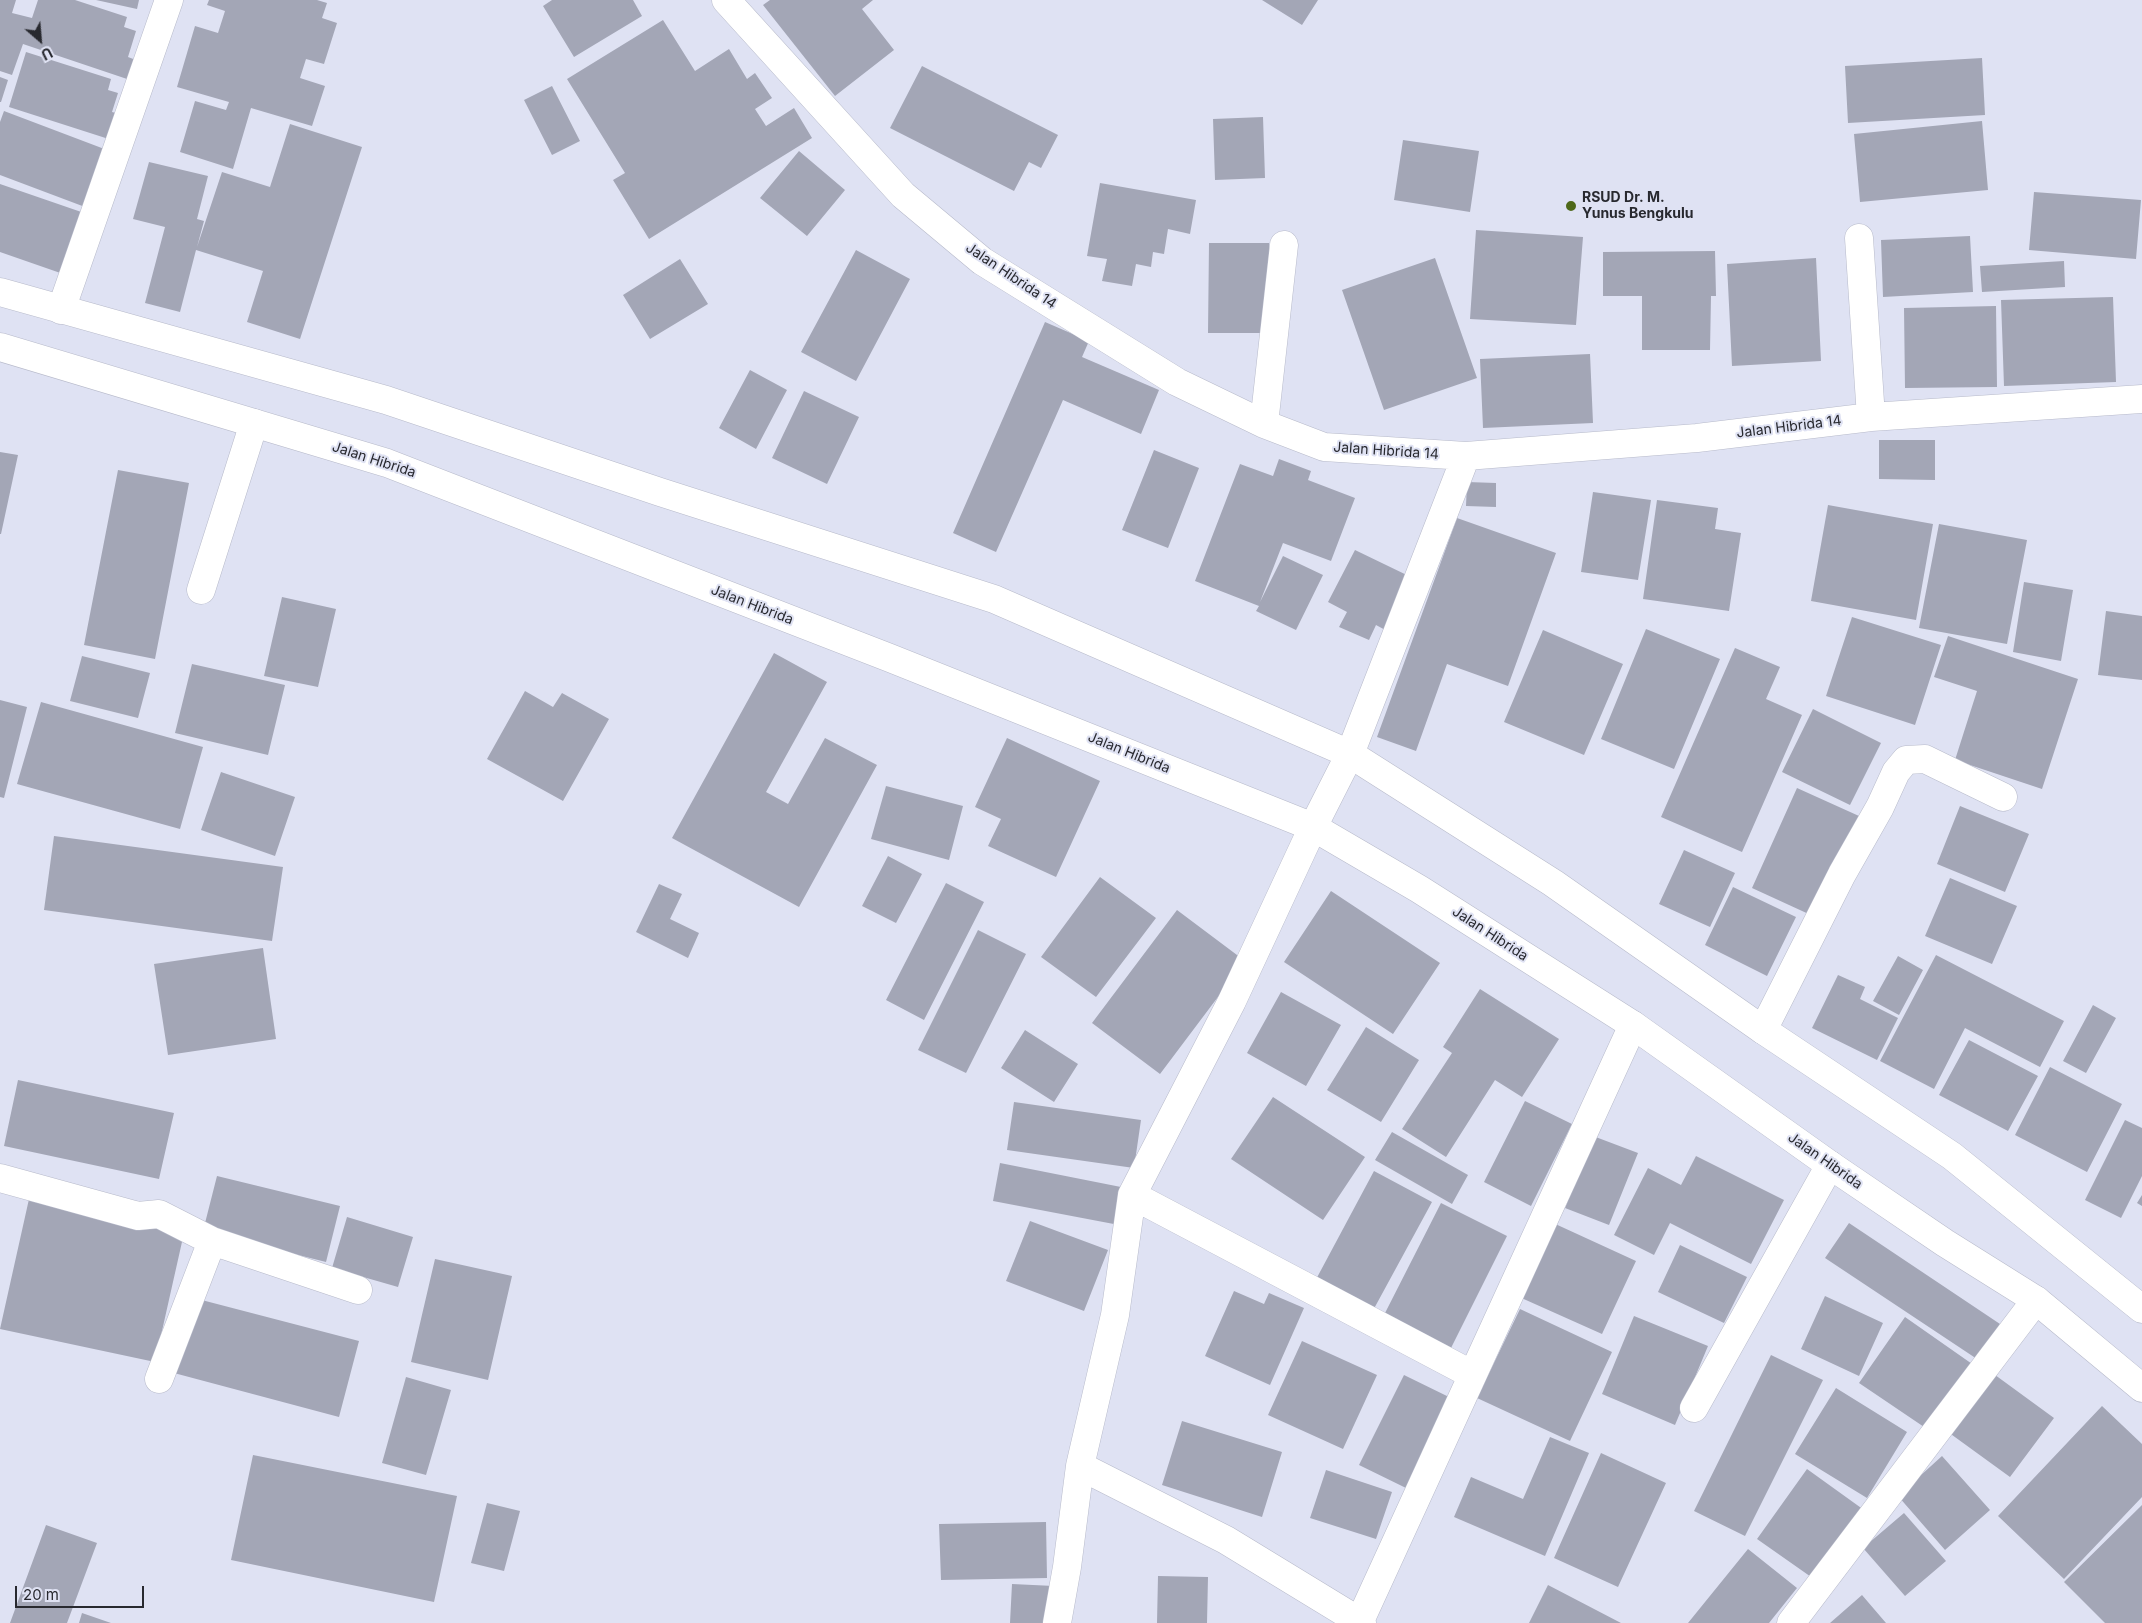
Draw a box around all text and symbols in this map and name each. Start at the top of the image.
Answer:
north arrow [15,15,65,65]
text: U [39,44,55,64]
place label: RSUD Dr. M. Yunus Bengkulu [1582,190,1693,222]
marker: RSUD Dr. M. Yunus Bengkulu [1564,199,1578,213]
street label: Jalan Hibrida 14 [963,239,1059,313]
street label: Jalan Hibrida 14 [1736,412,1842,442]
street label: Jalan Hibrida [330,439,418,481]
street label: Jalan Hibrida 14 [1333,439,1439,463]
street label: Jalan Hibrida [708,582,796,628]
street label: Jalan Hibrida [1086,729,1172,777]
street label: Jalan Hibrida [1449,903,1531,965]
street label: Jalan Hibrida [1785,1129,1865,1193]
scale bar [18,1576,146,1608]
text: 20 m [23,1585,59,1604]

